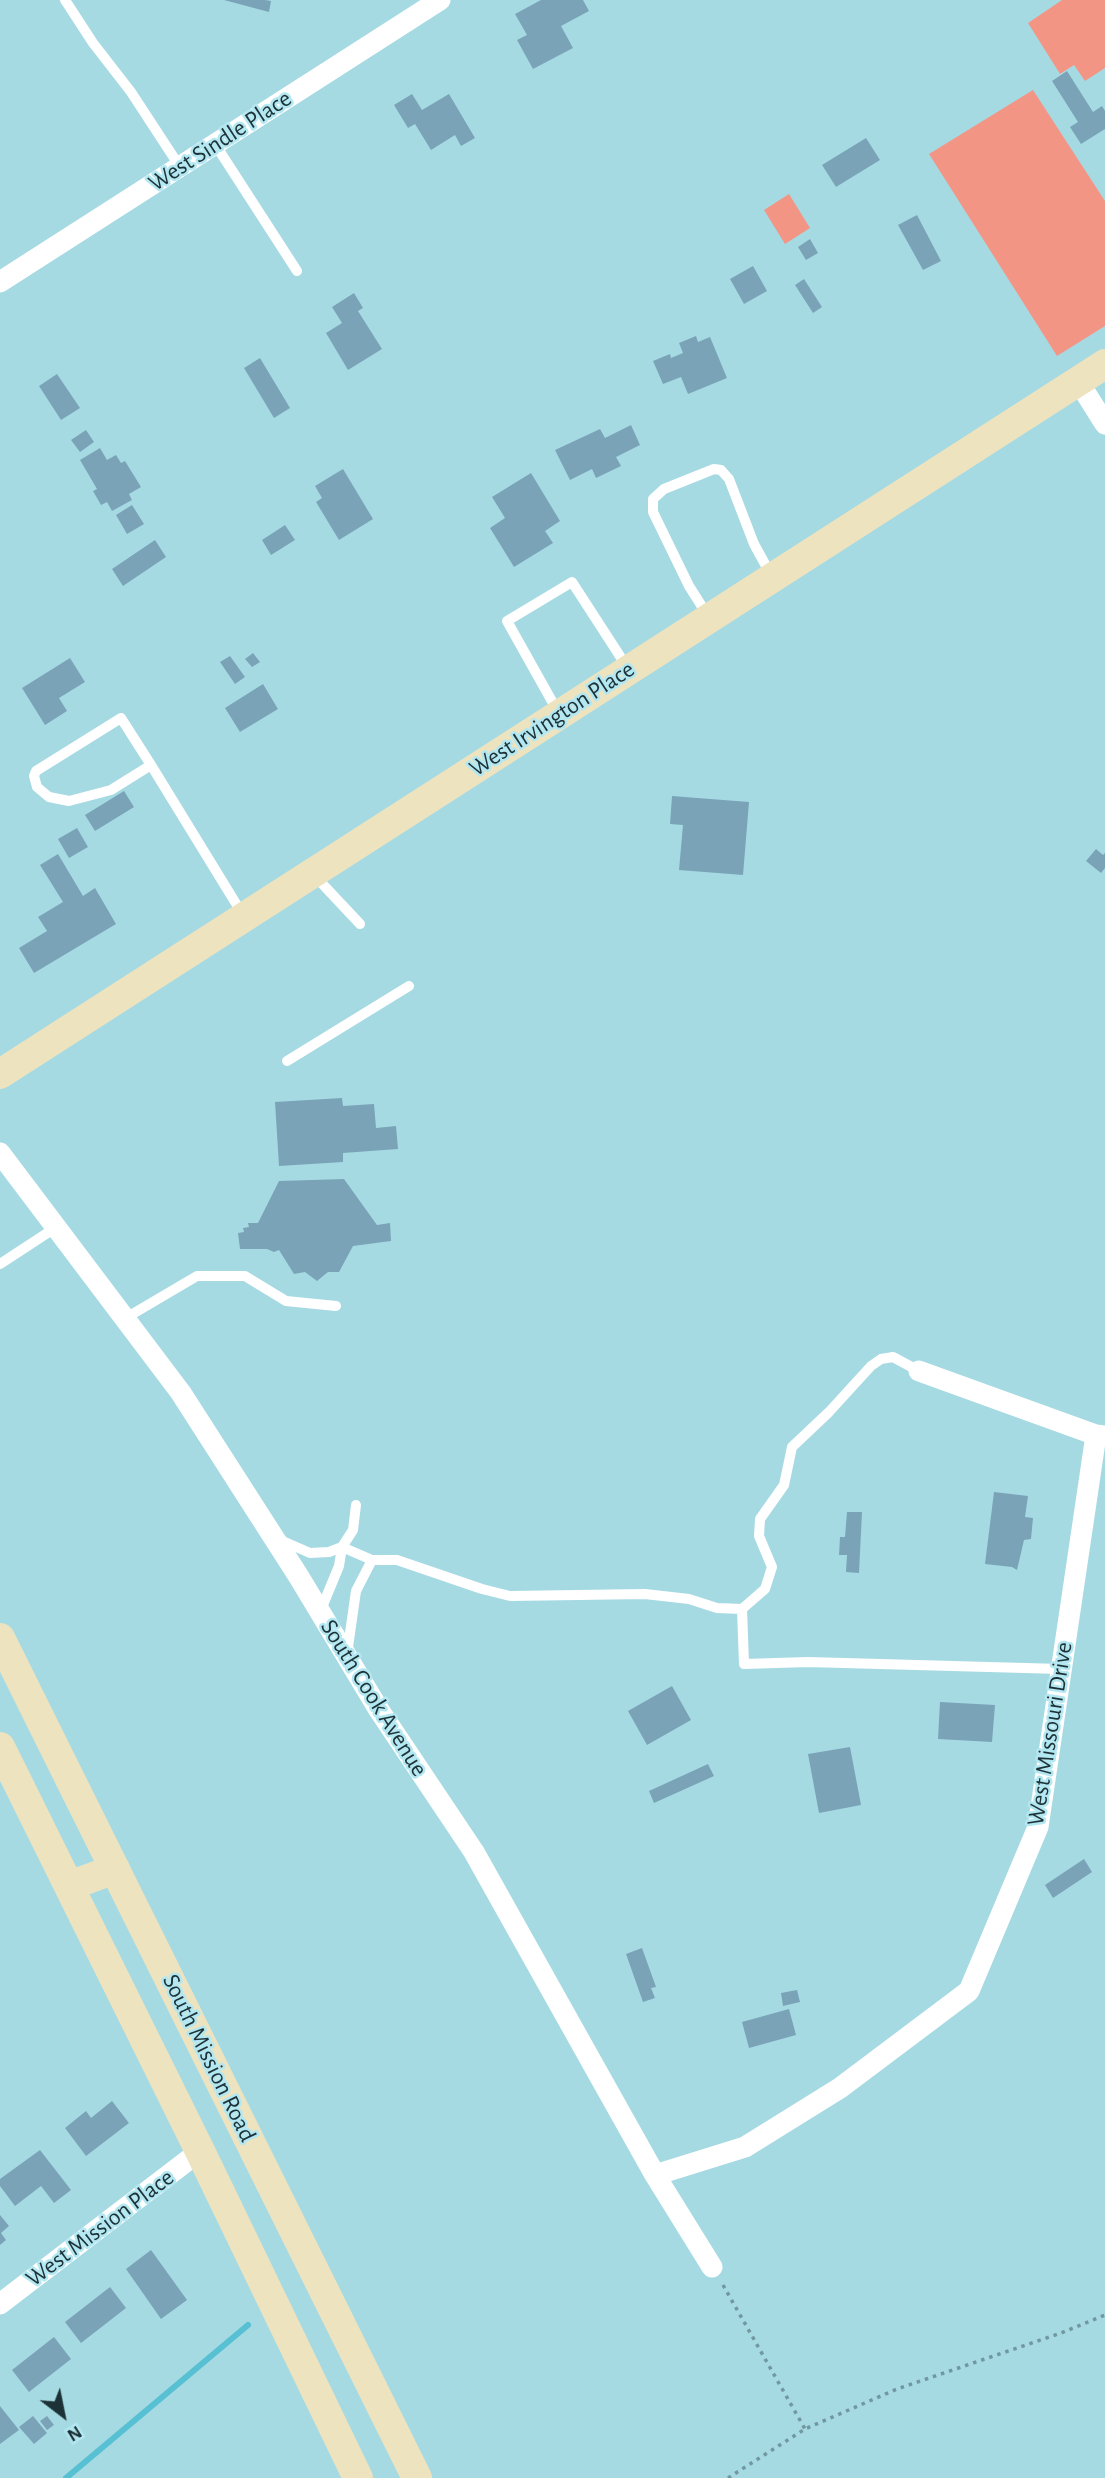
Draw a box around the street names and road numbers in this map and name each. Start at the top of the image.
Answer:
street label: West Sindle Place [143,84,297,198]
street label: West Irvington Place [464,655,640,783]
street label: South Cook Avenue [314,1614,434,1782]
street label: West Missouri Drive [1021,1640,1079,1828]
street label: South Mission Road [156,1969,262,2147]
street label: West Mission Place [20,2163,180,2293]

